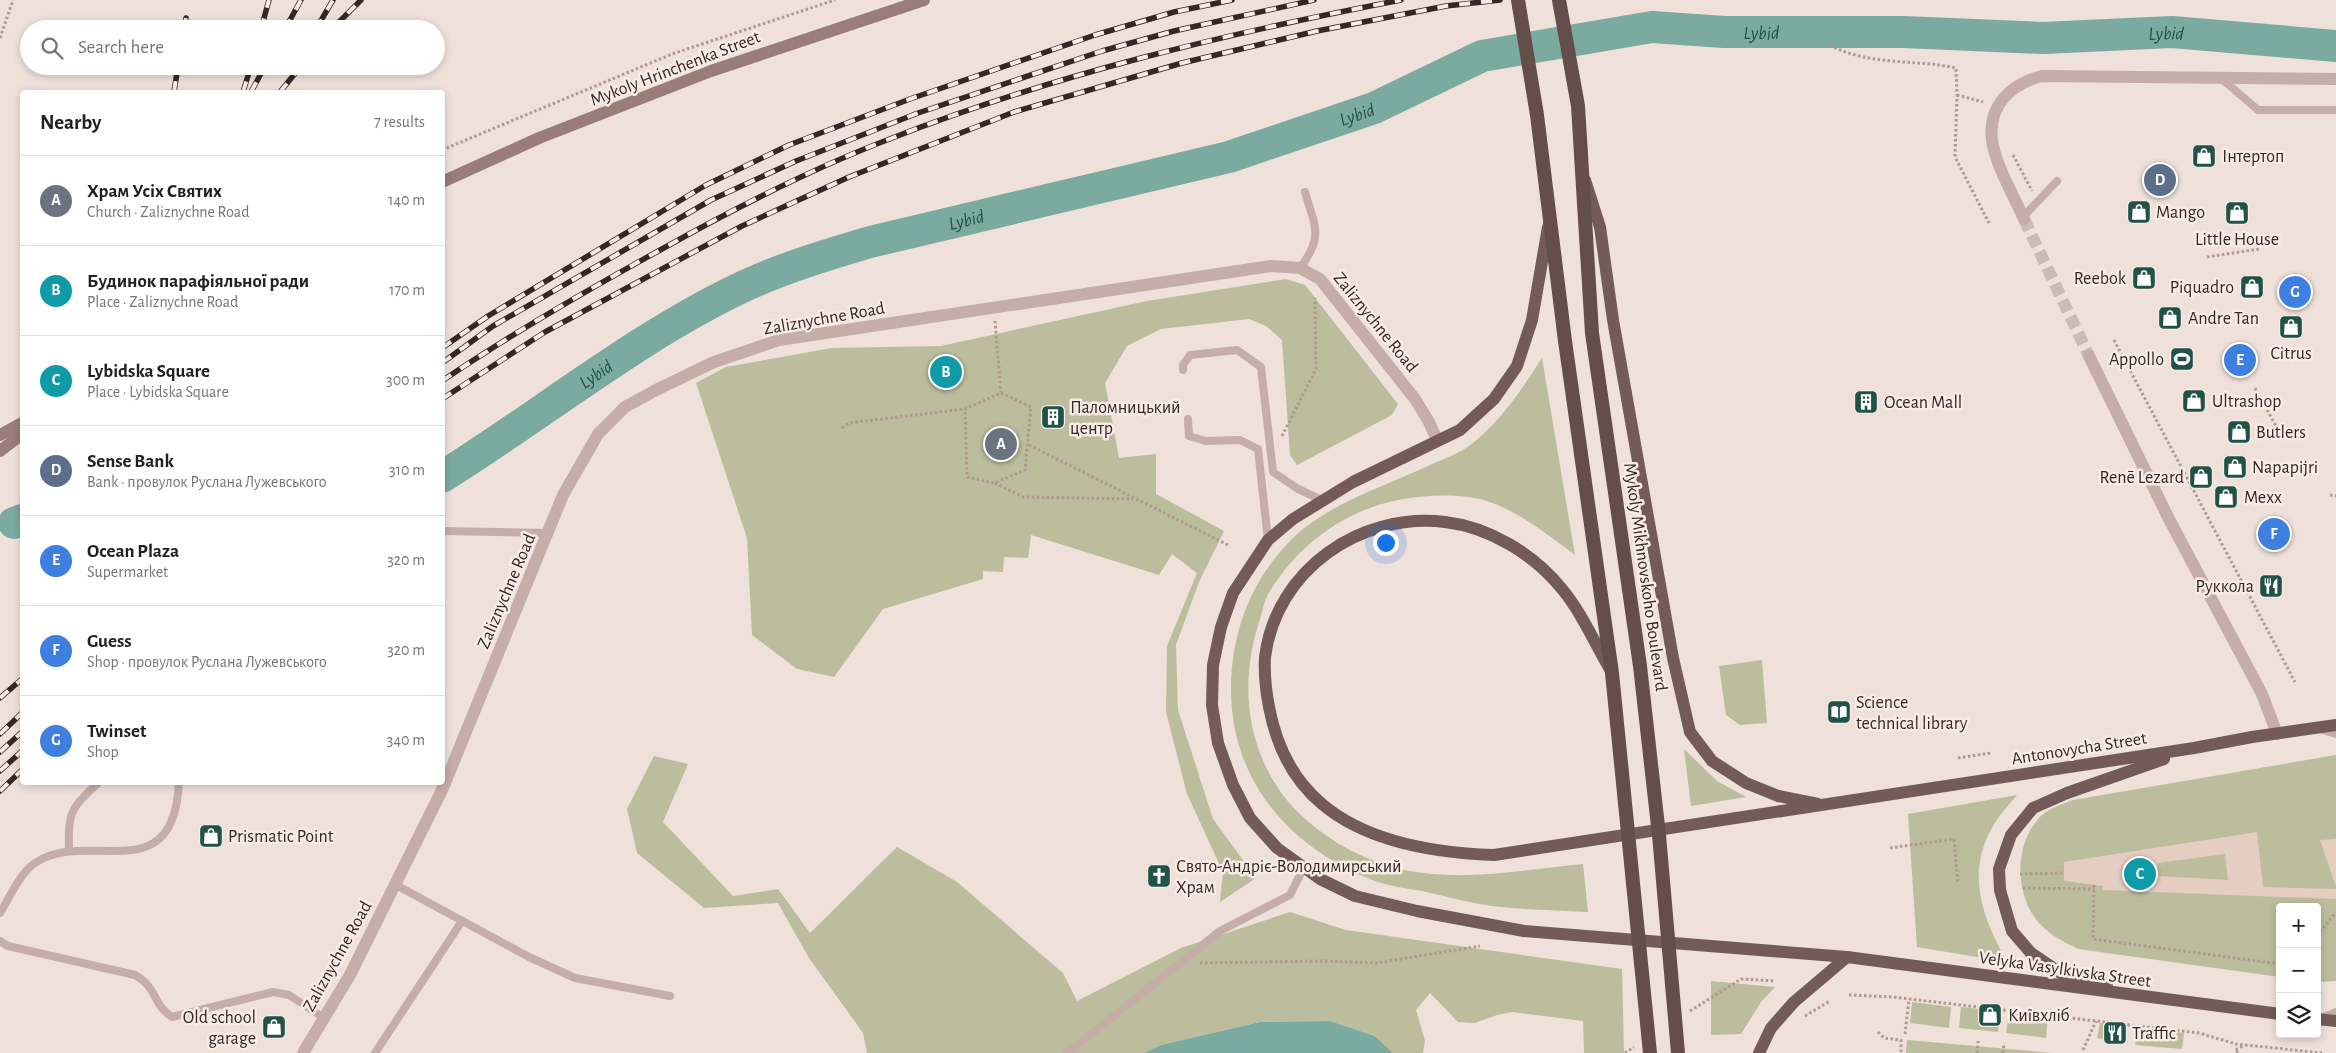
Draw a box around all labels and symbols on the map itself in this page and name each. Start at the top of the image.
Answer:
water label: Lybid [1743,24,1780,43]
water label: Lybid [2148,24,2185,44]
street label: Mykoly Hrinchenka Street [588,28,763,110]
water label: Lybid [1337,100,1378,130]
shop icon: Інтертоп [2191,143,2217,169]
place label: Інтертоп [2222,148,2284,166]
pin: D [2144,161,2176,199]
shop icon: Mango [2126,199,2152,225]
shop icon: Little House [2224,200,2250,226]
place label: Mango [2156,204,2205,222]
water label: Lybid [947,207,987,234]
place label: Little House [2195,231,2279,249]
shop icon: Reebok [2131,265,2157,291]
street label: Zaliznychne Road [1330,269,1421,376]
place label: Reebok [2074,270,2127,288]
pin: G [2279,273,2311,311]
shop icon: Piquadro [2239,274,2265,300]
place label: Piquadro [2170,279,2234,297]
street label: Zaliznychne Road [762,299,886,339]
shop icon: Andre Tan [2157,305,2183,331]
place label: Andre Tan [2188,310,2259,328]
shop icon: Citrus [2278,314,2304,340]
pin: E [2224,341,2256,379]
place label: Citrus [2270,345,2312,363]
sports icon: Appollo [2169,346,2195,372]
place label: Appollo [2109,351,2164,369]
pin: B [930,353,962,391]
water label: Lybid [576,357,617,393]
shop icon: Ultrashop [2181,388,2207,414]
building icon: Ocean Mall [1853,389,1879,415]
place label: Ultrashop [2212,393,2281,411]
place label: Ocean Mall [1884,394,1962,412]
place label: Паломницький центр [1070,399,1181,438]
building icon: Паломницький центр [1040,404,1066,430]
shop icon: Butlers [2226,419,2252,445]
place label: Butlers [2256,424,2306,442]
pin: A [985,425,1017,463]
shop icon: Napapijri [2222,454,2248,480]
place label: Napapijri [2252,459,2318,477]
street label: Mykoly Mikhnovskoho Boulevard [1620,462,1670,692]
shop icon: Renē Lezard [2188,464,2214,490]
place label: Renē Lezard [2100,469,2184,487]
shop icon: Mexx [2213,484,2239,510]
place label: Mexx [2244,489,2282,507]
pin: F [2258,515,2290,553]
your location [1373,530,1399,556]
street label: Zaliznychne Road [475,531,539,651]
restaurant icon: Руккола [2258,573,2284,599]
place label: Руккола [2195,578,2254,596]
place label: Science technical library [1856,694,1968,733]
library icon: Science technical library [1826,699,1852,725]
street label: Antonovycha Street [2010,729,2148,769]
shop icon: Prismatic Point [198,823,224,849]
place label: Prismatic Point [228,828,334,846]
pin: C [2124,855,2156,893]
place label: Свято-Андріє-Володимирський Храм [1176,858,1402,897]
church icon: Свято-Андріє-Володимирський Храм [1146,863,1172,889]
street label: Zaliznychne Road [300,898,376,1015]
street label: Velyka Vasylkivska Street [1978,949,2152,991]
shop icon: Київхліб [1977,1002,2003,1028]
place label: Київхліб [2008,1006,2070,1025]
place label: Old school garage [183,1009,256,1048]
shop icon: Old school garage [261,1014,287,1040]
restaurant icon: Traffic [2102,1020,2128,1046]
place label: Traffic [2132,1025,2176,1043]

